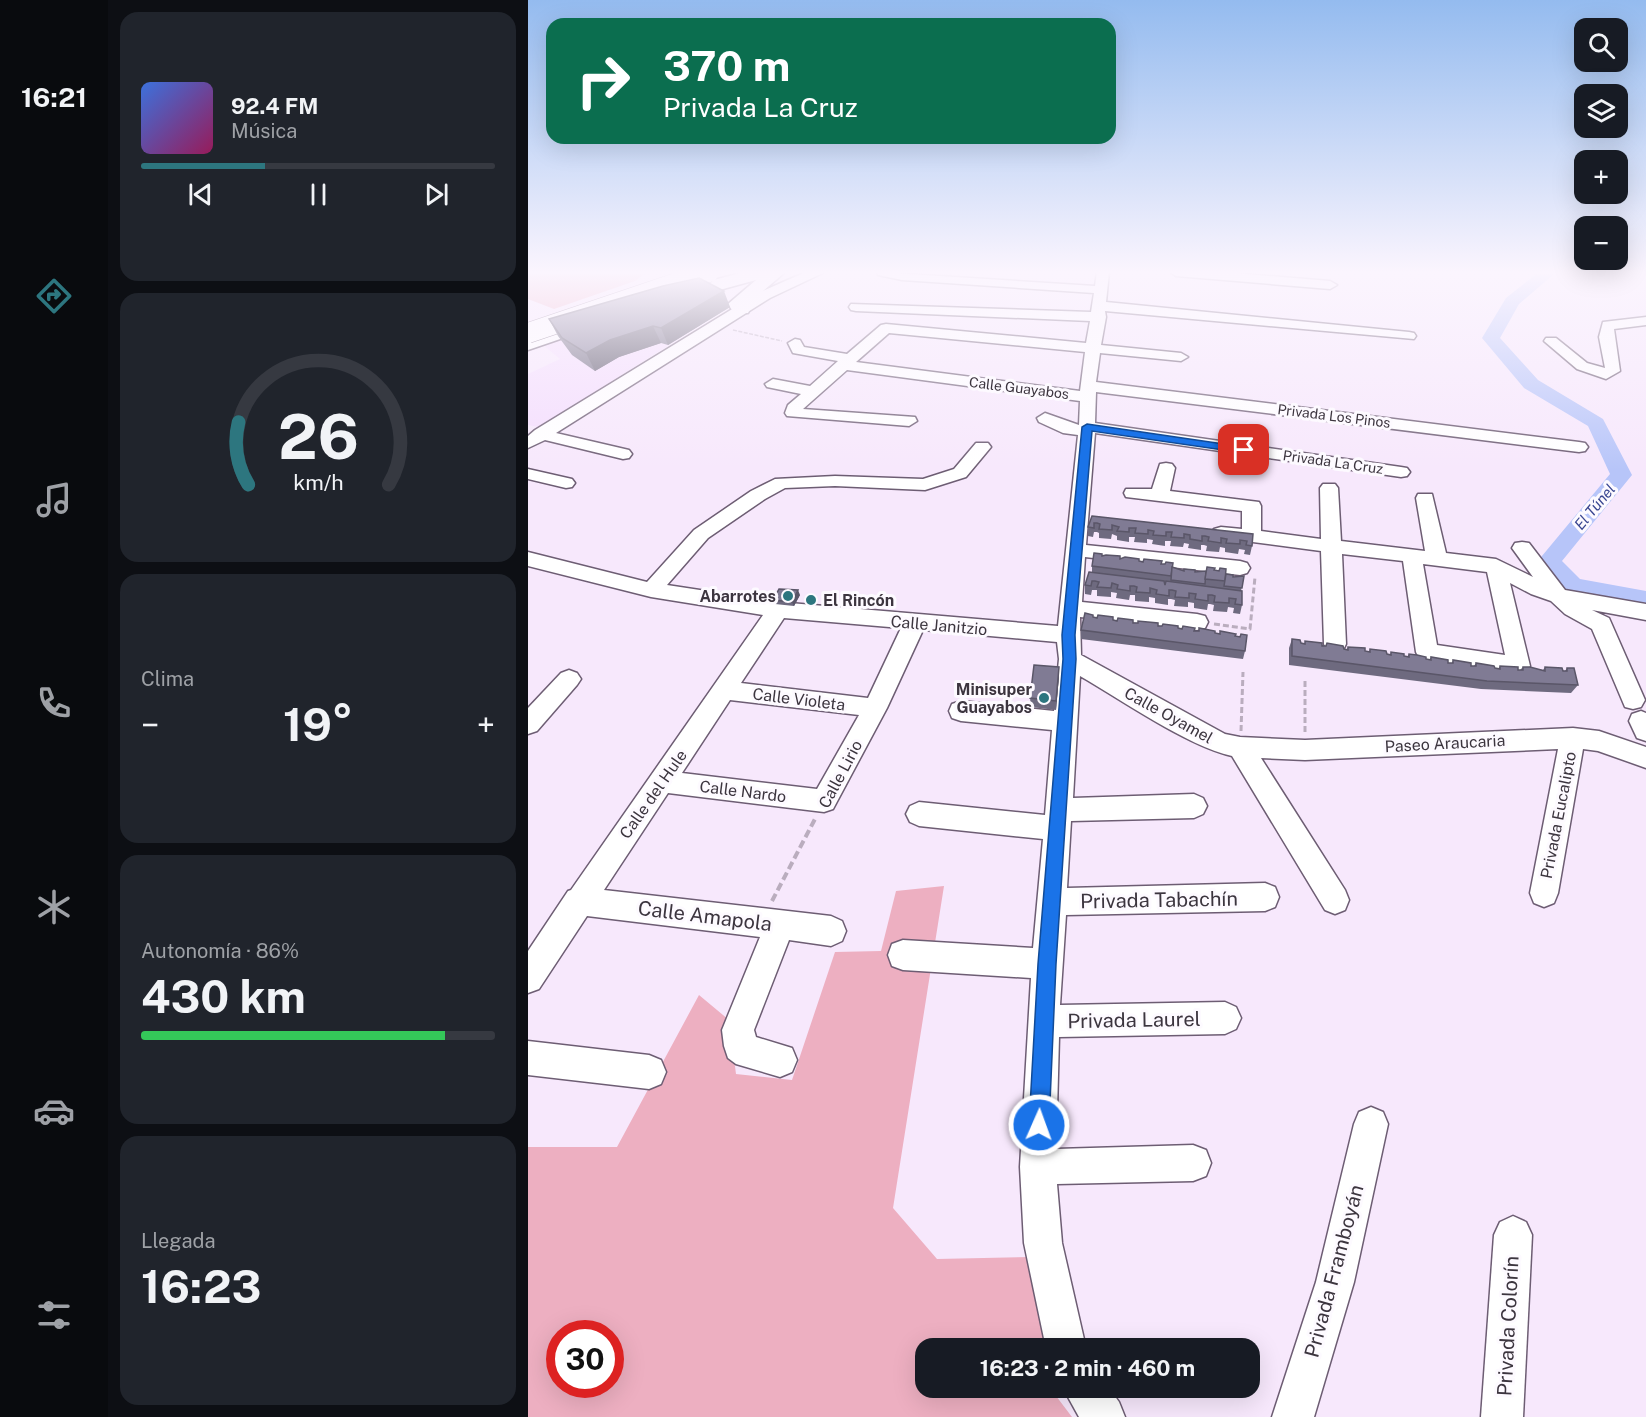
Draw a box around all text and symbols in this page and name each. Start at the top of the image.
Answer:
map controls [1574,18,1628,270]
button: search [1574,18,1628,72]
text: 370 m [663,41,790,90]
icon: right [564,42,642,120]
text: 16:21 [21,81,87,113]
button: layers [1574,84,1628,138]
text: Privada La Cruz [663,91,858,123]
text: 92.4 FM [231,93,318,119]
text: Música [231,119,297,143]
button: + [1574,150,1628,204]
icon: previous [184,178,217,211]
icon: pause [302,178,335,211]
icon: next [420,178,453,211]
button: − [1574,216,1628,270]
icon: directions [33,275,75,317]
street label: Calle Guayabos [968,374,1070,402]
text: 26 [278,400,358,473]
street label: Privada Los Pinos [1277,401,1391,431]
pin [1218,424,1269,475]
icon: arrive [1227,433,1260,466]
street label: Privada La Cruz [1282,447,1384,477]
text: km/h [293,470,343,495]
icon: music [33,479,75,521]
water label: El Túnel [1571,480,1619,533]
place label: Abarrotes [699,587,776,606]
marker: Abarrotes [781,589,795,603]
place label: El Rincón [823,591,894,610]
marker: El Rincón [804,593,818,607]
street label: Calle Janitzio [890,612,988,639]
text: Clima [141,667,194,691]
place label: Minisuper Guayabos [956,680,1032,717]
icon: phone [33,682,75,724]
street label: Calle Oyamel [1121,683,1217,748]
street label: Calle Violeta [752,684,846,715]
marker: Minisuper Guayabos [1037,691,1051,705]
text: 19° [283,698,353,751]
text: − [141,706,159,744]
text: + [477,706,495,744]
street label: Paseo Araucaria [1384,731,1506,756]
street label: Calle Lirio [815,737,866,811]
street label: Calle del Hule [616,746,691,842]
street label: Privada Eucalipto [1537,750,1580,880]
street label: Calle Nardo [698,777,787,806]
icon: climate [33,886,75,928]
street label: Privada Tabachín [1080,887,1238,913]
street label: Calle Amapola [637,896,773,936]
text: Autonomía · 86% [141,939,299,963]
text: 430 km [141,970,306,1023]
street label: Privada Laurel [1067,1007,1201,1033]
icon: car [33,1090,75,1132]
position arrow [1007,1093,1071,1157]
street label: Privada Framboyán [1299,1182,1369,1360]
text: Llegada [141,1229,216,1253]
street label: Privada Colorín [1492,1255,1524,1397]
text: 16:23 [141,1260,262,1313]
icon: filters [33,1294,75,1336]
speed limit sign: 30 [546,1320,624,1398]
text: 16:23 · 2 min · 460 m [980,1355,1195,1381]

